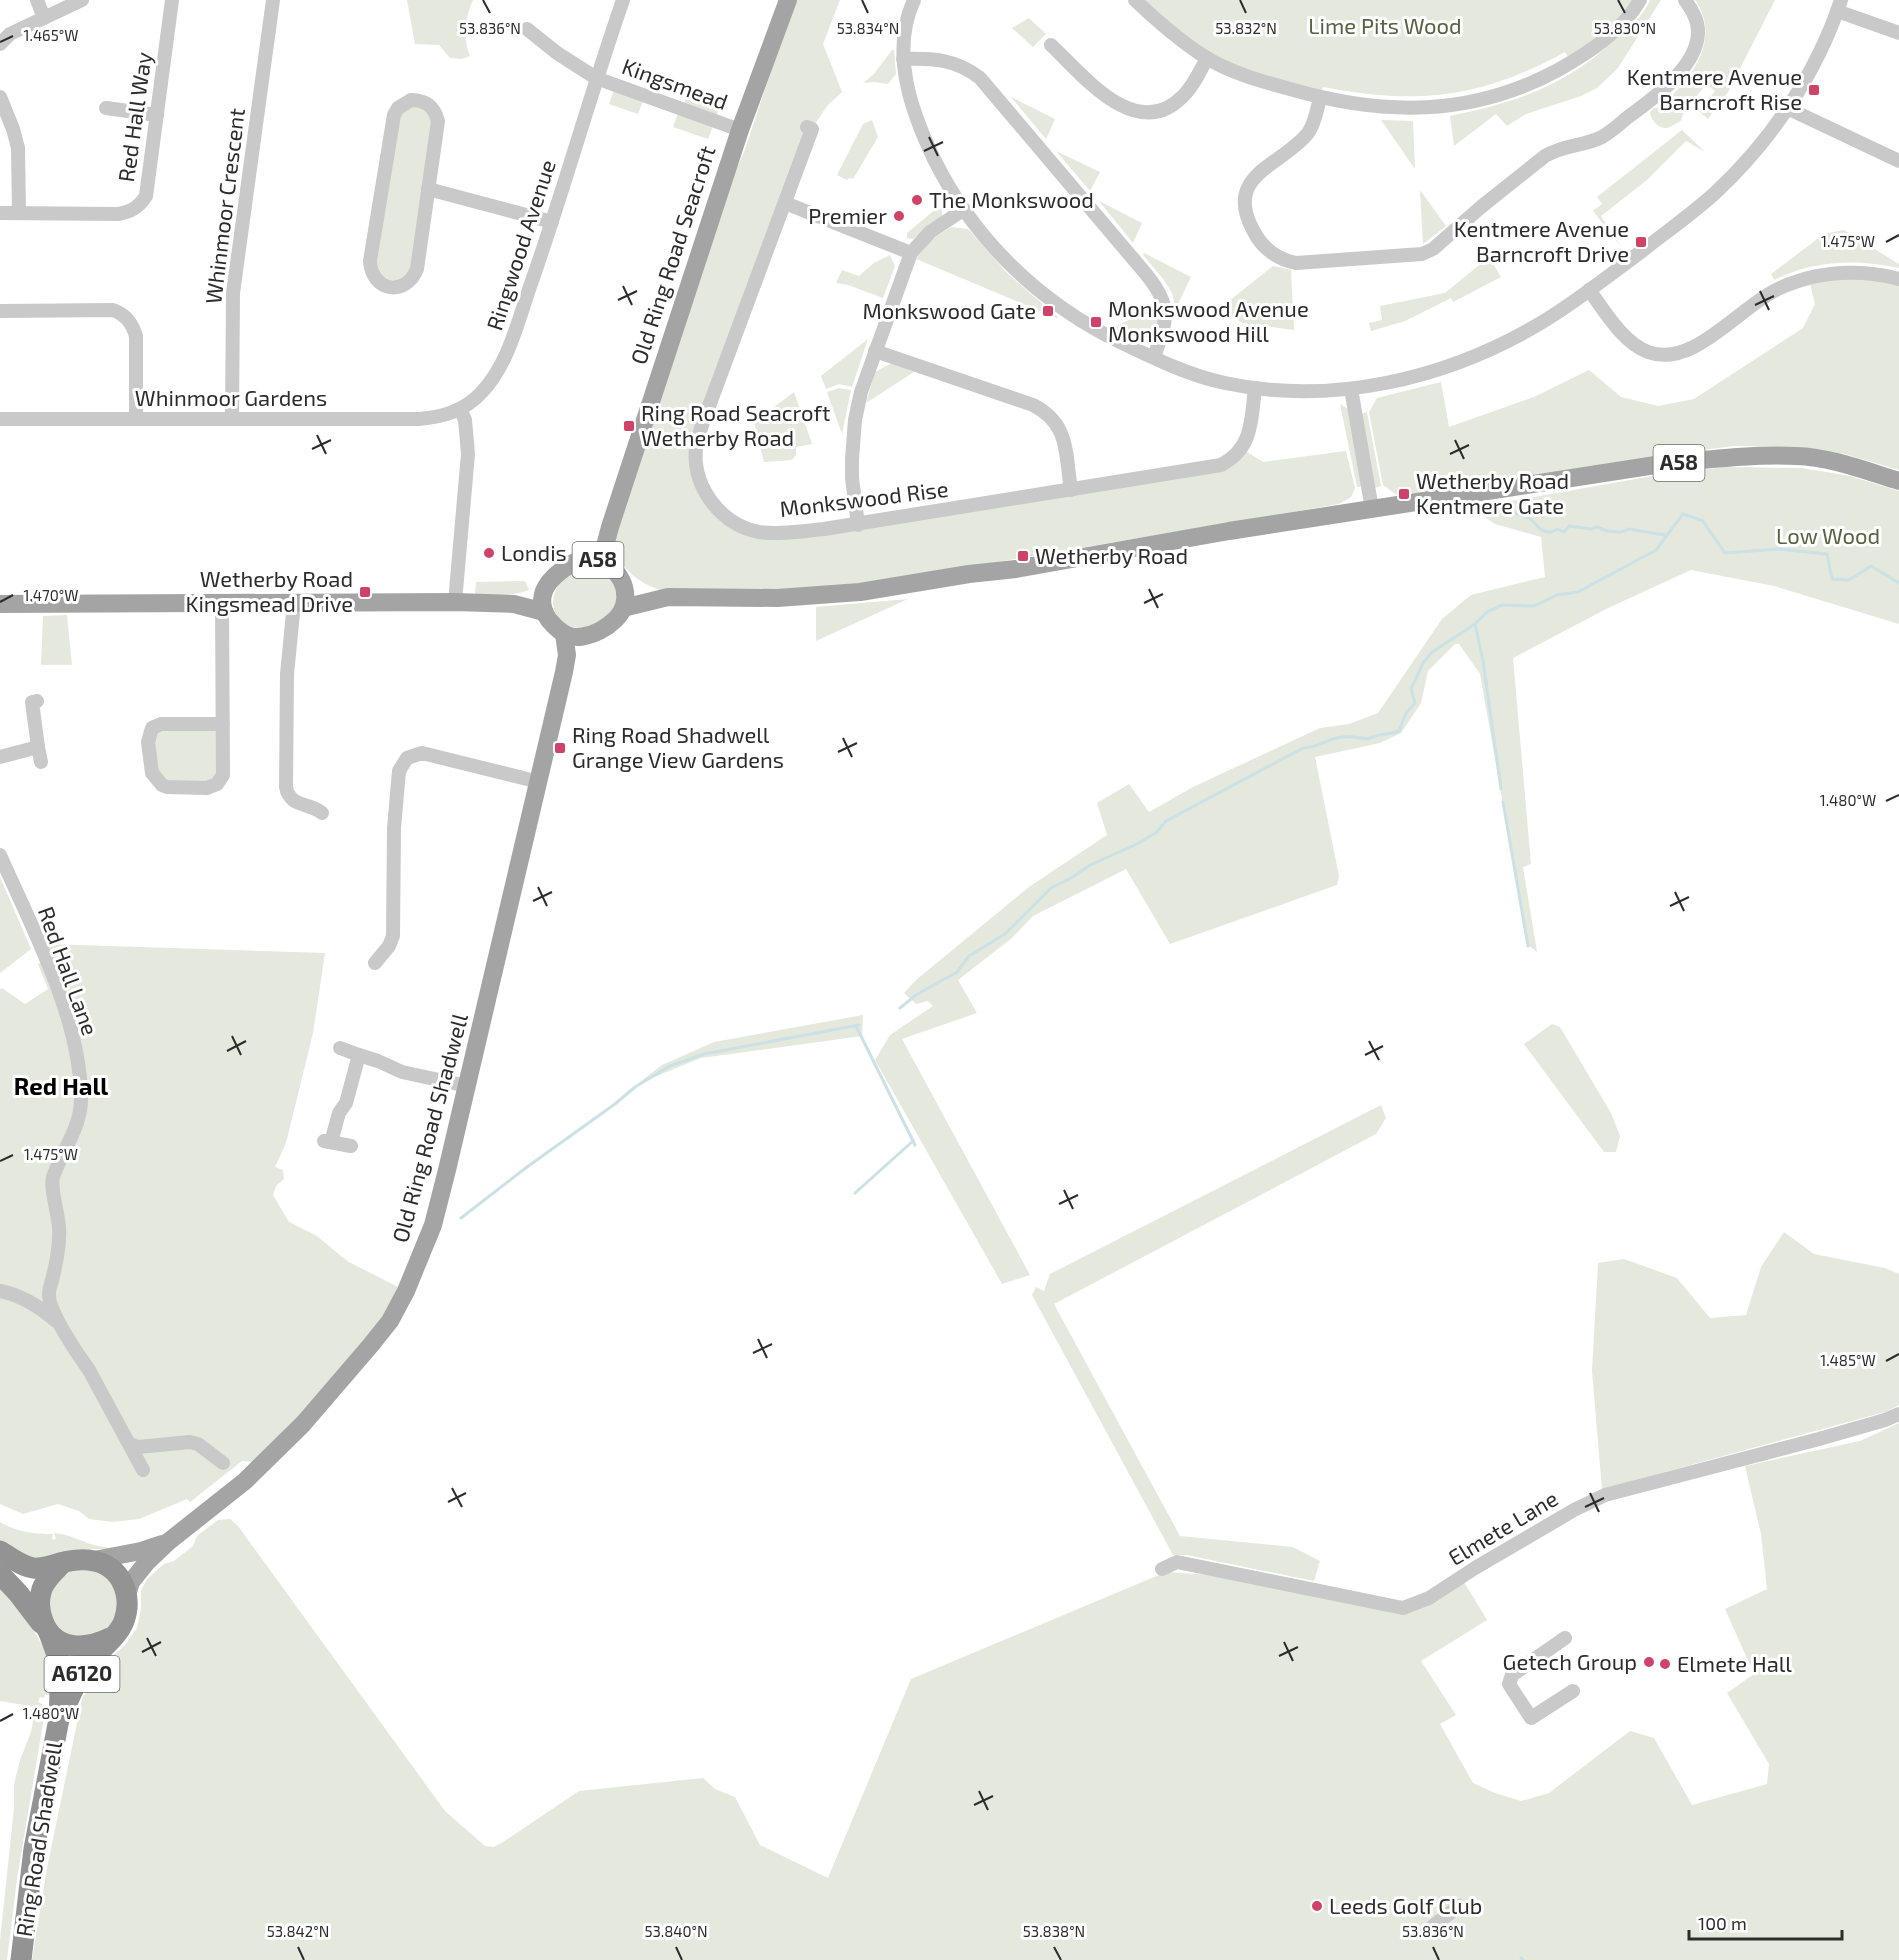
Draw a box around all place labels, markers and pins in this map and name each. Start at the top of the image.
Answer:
place label: Kentmere Avenue Barncroft Rise [1627,63,1802,114]
marker: Kentmere Avenue Barncroft Rise [1807,83,1821,97]
place label: The Monkswood [929,186,1094,212]
marker: The Monkswood [910,193,924,207]
place label: Premier [808,202,887,228]
marker: Premier [892,209,906,223]
place label: Kentmere Avenue Barncroft Drive [1454,215,1629,266]
marker: Kentmere Avenue Barncroft Drive [1634,235,1648,249]
place label: Monkswood Avenue Monkswood Hill [1108,295,1309,346]
place label: Monkswood Gate [862,297,1036,323]
marker: Monkswood Gate [1041,304,1055,318]
marker: Monkswood Avenue Monkswood Hill [1089,315,1103,329]
place label: Ring Road Seacroft Wetherby Road [641,399,830,450]
marker: Ring Road Seacroft Wetherby Road [622,419,636,433]
place label: Wetherby Road Kentmere Gate [1416,467,1569,518]
marker: Wetherby Road Kentmere Gate [1397,487,1411,501]
place label: Londis [501,539,567,565]
place label: Wetherby Road [1035,542,1188,568]
marker: Londis [482,546,496,560]
marker: Wetherby Road [1016,549,1030,563]
place label: Wetherby Road Kingsmead Drive [185,565,353,616]
marker: Wetherby Road Kingsmead Drive [358,585,372,599]
place label: Ring Road Shadwell Grange View Gardens [572,721,784,772]
marker: Ring Road Shadwell Grange View Gardens [553,741,567,755]
place label: Getech Group [1503,1648,1637,1674]
place label: Elmete Hall [1677,1650,1792,1676]
marker: Getech Group [1642,1655,1656,1669]
marker: Elmete Hall [1658,1657,1672,1671]
place label: Leeds Golf Club [1329,1892,1482,1918]
marker: Leeds Golf Club [1310,1899,1324,1913]

